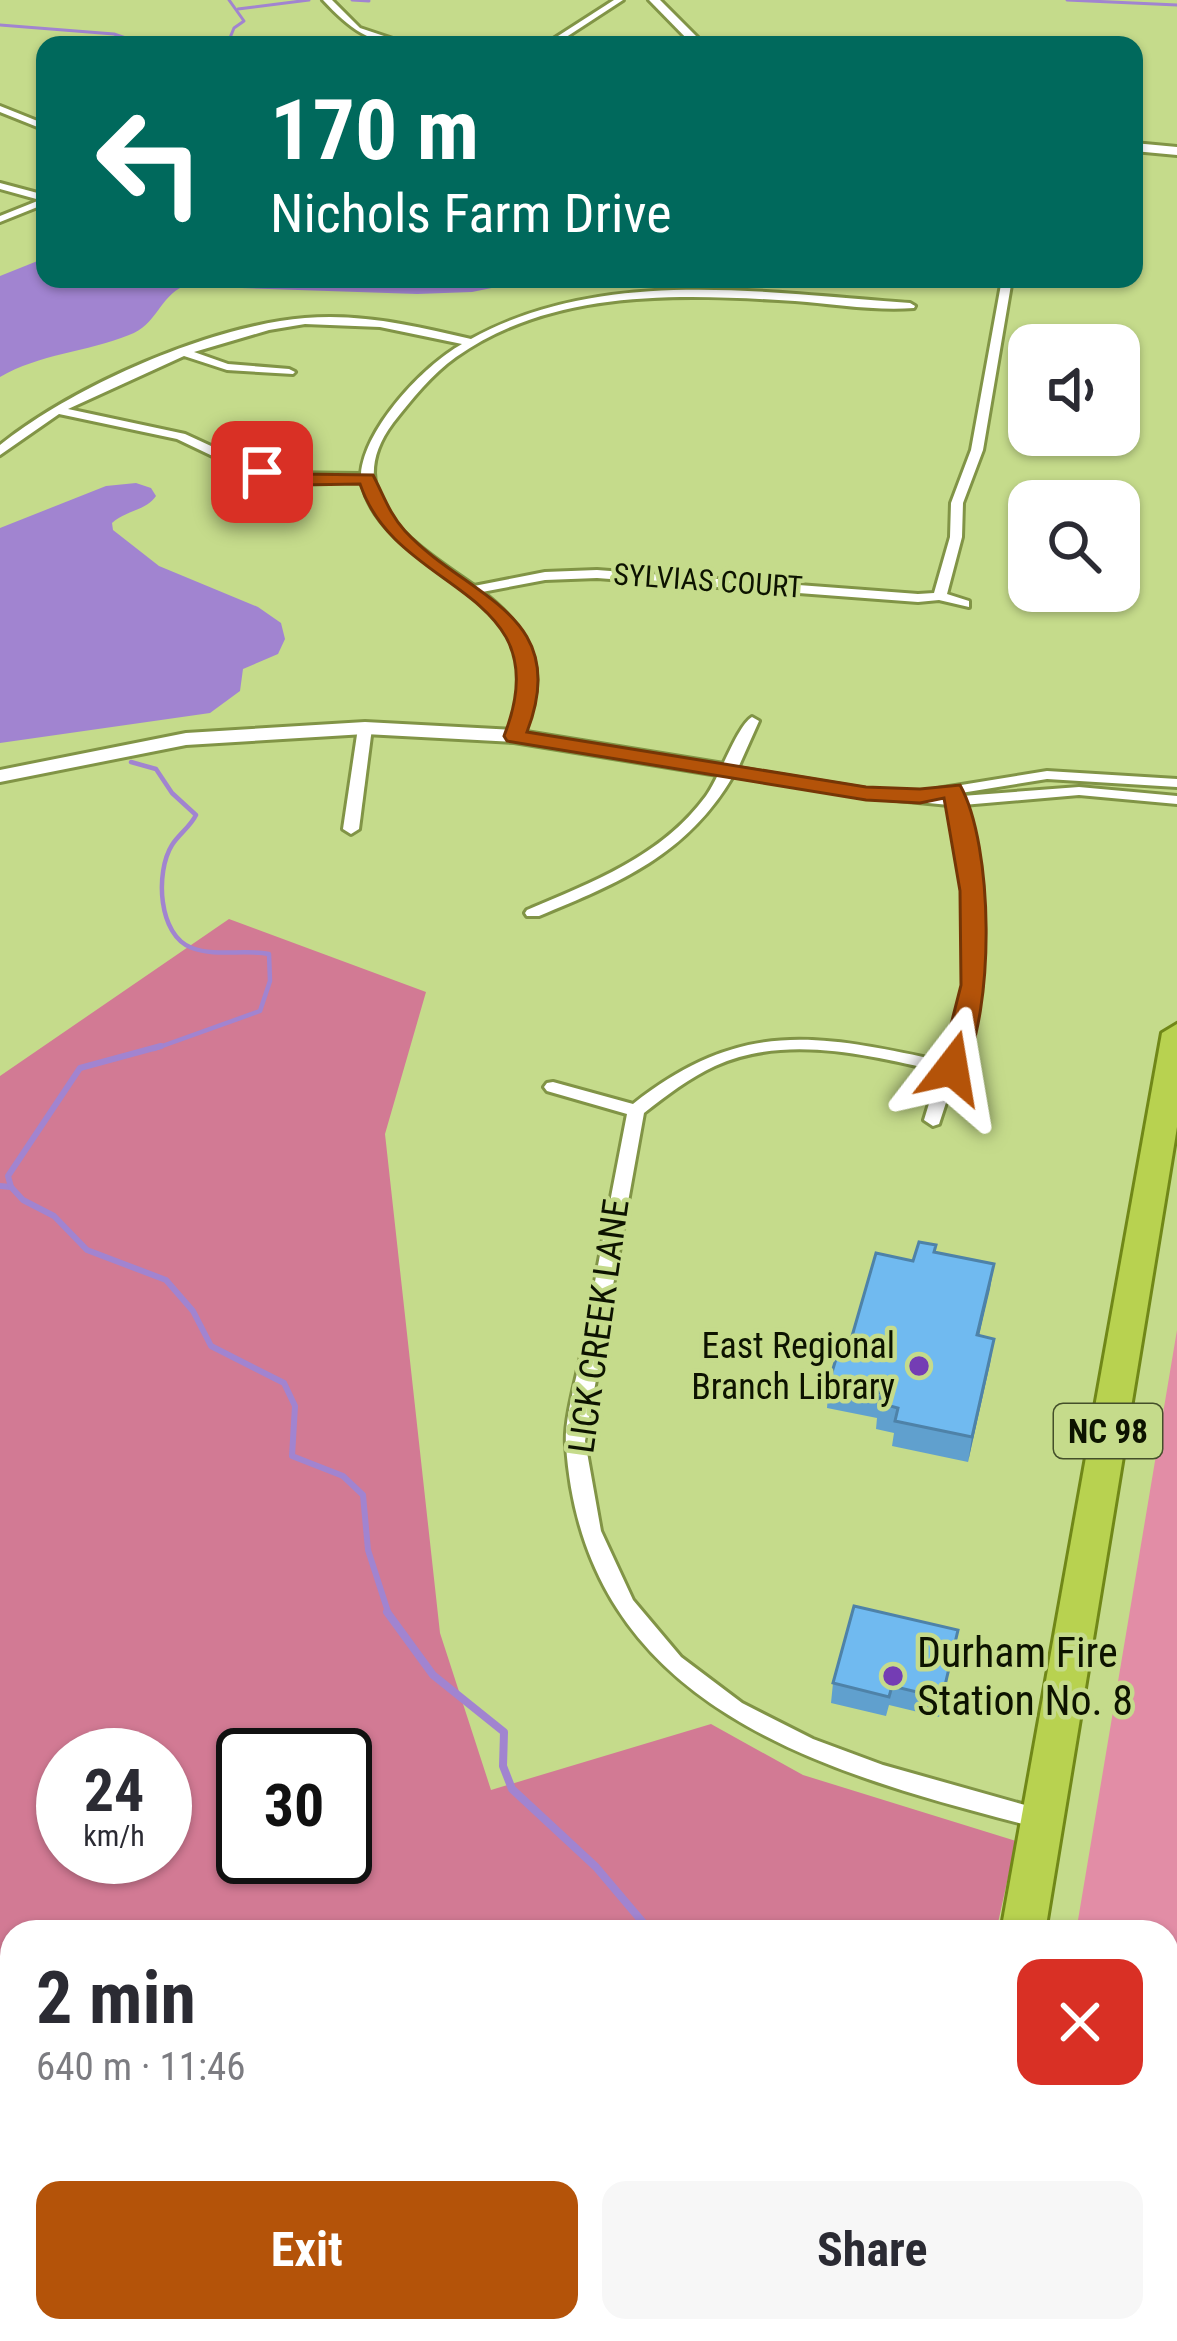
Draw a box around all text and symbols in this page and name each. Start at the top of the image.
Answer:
text: 170 m [270,81,479,180]
icon: left [72,84,228,240]
text: Nichols Farm Drive [270,182,672,245]
map controls [1008,324,1140,612]
button: sound [1008,324,1140,456]
pin [211,421,313,523]
icon: arrive [229,439,295,505]
button: search [1008,480,1140,612]
street label: SYLVIAS COURT [612,556,804,605]
position arrow [889,1005,1015,1131]
street label: LICK CREEK LANE [560,1196,638,1456]
place label: East Regional Branch Library [691,1325,895,1408]
marker: East Regional Branch Library [906,1353,932,1379]
road number: NC 98 [1054,1404,1162,1458]
place label: Durham Fire Station No. 8 [917,1628,1133,1725]
marker: Durham Fire Station No. 8 [880,1663,906,1689]
speed limit sign: 30 [216,1728,372,1884]
text: 24 [84,1755,144,1826]
text: km/h [83,1818,145,1853]
text: 2 min [36,1956,196,2041]
button: close [1017,1959,1143,2085]
text: 640 m · 11:46 [36,2044,246,2090]
button: Exit [36,2181,578,2319]
button: Share [602,2181,1143,2319]

